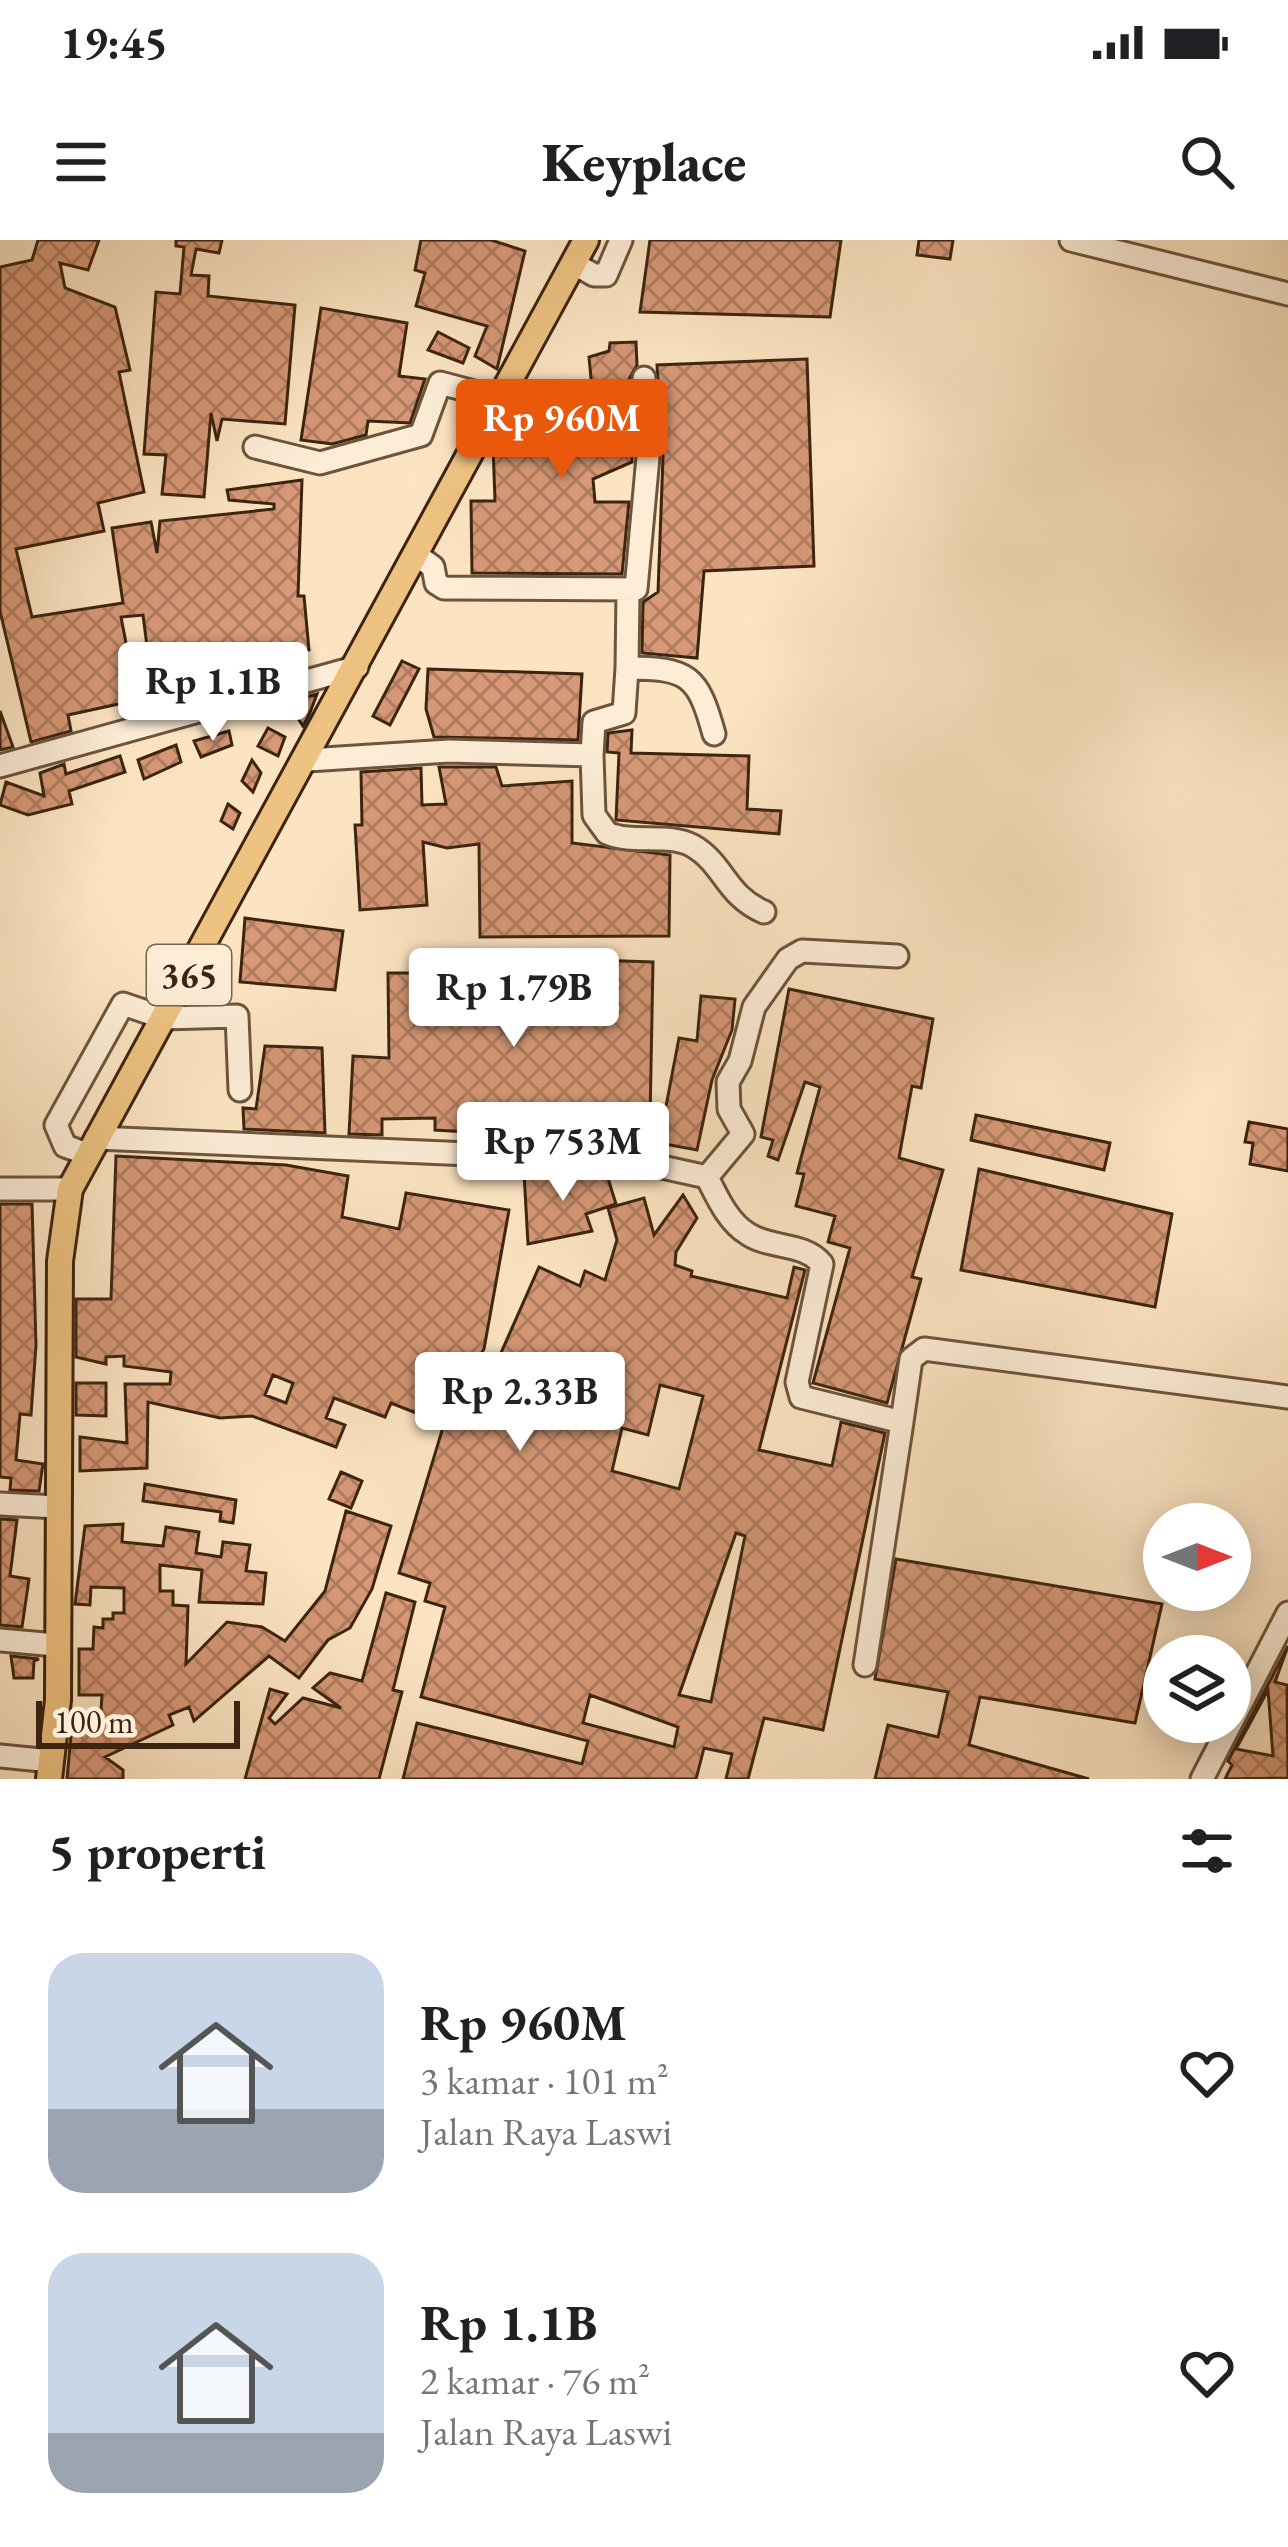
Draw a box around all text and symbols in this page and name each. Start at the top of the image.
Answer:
text: 19:45 [60,13,168,71]
text: Keyplace [542,127,746,197]
icon: menu [48,129,114,195]
icon: search [1174,129,1240,195]
pin: Rp 960M [451,379,673,481]
text: Rp 960M [483,392,641,443]
pin: Rp 1.1B [102,642,324,744]
text: Rp 1.1B [145,655,281,706]
road number: 365 [147,945,231,1005]
pin: Rp 1.79B [390,948,638,1050]
text: Rp 1.79B [436,961,592,1012]
pin: Rp 753M [452,1102,674,1204]
text: Rp 753M [484,1115,642,1166]
pin: Rp 2.33B [396,1352,644,1454]
text: Rp 2.33B [442,1365,598,1416]
north arrow [1143,1503,1251,1611]
map controls [1143,1503,1251,1743]
button: layers [1143,1635,1251,1743]
scale bar [36,1695,240,1748]
text: 100 m [54,1700,134,1743]
text: 5 properti [48,1818,266,1884]
icon: filters [1174,1818,1240,1884]
text: Rp 960M [420,1989,627,2055]
icon: home [144,2001,288,2145]
icon: heart [1174,2040,1240,2106]
text: 3 kamar · 101 m² [420,2055,669,2106]
text: Jalan Raya Laswi [420,2106,672,2157]
text: Rp 1.1B [420,2289,597,2355]
icon: home [144,2301,288,2445]
icon: heart [1174,2340,1240,2406]
text: 2 kamar · 76 m² [420,2355,650,2406]
text: Jalan Raya Laswi [420,2406,672,2457]

